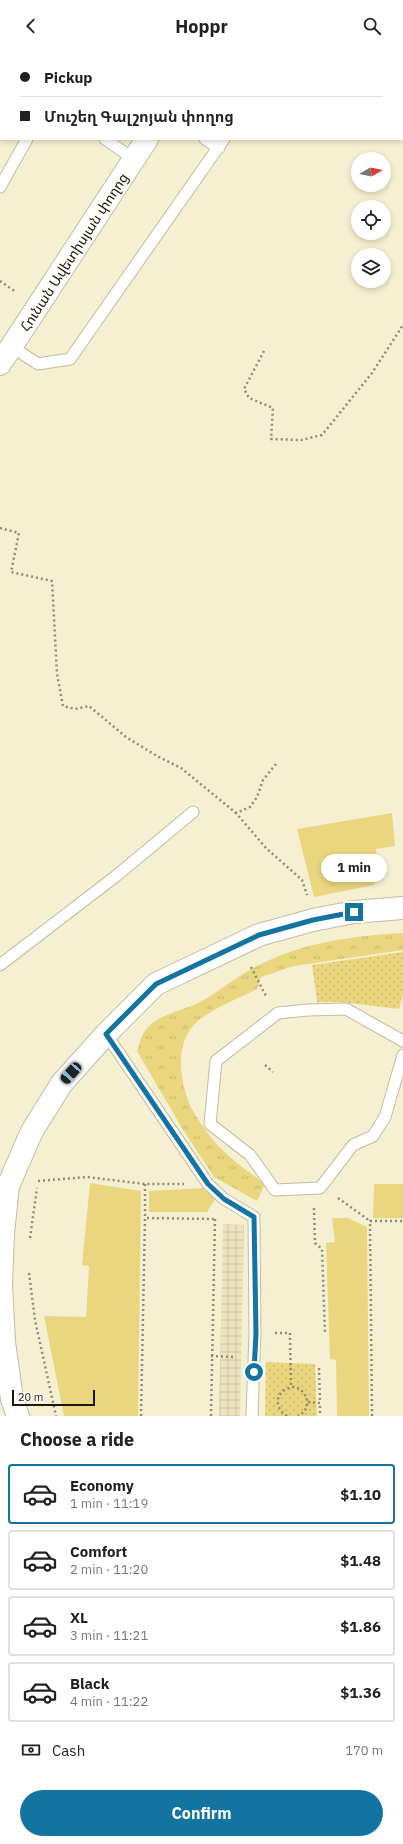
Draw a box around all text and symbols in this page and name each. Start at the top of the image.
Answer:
icon: back [20,15,42,37]
text: Hoppr [175,15,228,38]
icon: search [361,15,383,37]
text: Pickup [44,68,92,87]
text: Մուշեղ Գալշոյան փողոց [44,107,234,126]
north arrow [351,152,391,192]
map controls [351,152,391,288]
street label: Հունան Ավետիսյան փողոց [16,169,132,335]
button: locate [351,200,391,240]
button: layers [351,248,391,288]
callout: 1 min [321,854,387,882]
text: 1 min [337,859,371,876]
route end [345,903,363,921]
car [59,1060,83,1086]
route start [245,1363,263,1381]
scale bar [12,1388,95,1407]
text: 20 m [18,1390,43,1404]
text: Choose a ride [20,1428,134,1451]
icon: car [22,1476,58,1512]
text: Economy [70,1476,134,1495]
text: $1.10 [340,1485,381,1504]
text: 1 min · 11:19 [70,1495,148,1512]
icon: car [22,1542,58,1578]
text: Comfort [70,1542,127,1561]
text: $1.48 [340,1551,381,1570]
text: 2 min · 11:20 [70,1561,148,1578]
icon: car [22,1608,58,1644]
text: XL [70,1608,88,1627]
text: $1.86 [340,1617,381,1636]
text: 3 min · 11:21 [70,1627,148,1644]
icon: car [22,1674,58,1710]
text: Black [70,1674,110,1693]
text: $1.36 [340,1683,381,1702]
text: 4 min · 11:22 [70,1693,148,1710]
icon: cash [20,1739,42,1761]
text: Cash [52,1741,85,1760]
text: 170 m [345,1742,383,1759]
button: Confirm [20,1790,383,1836]

